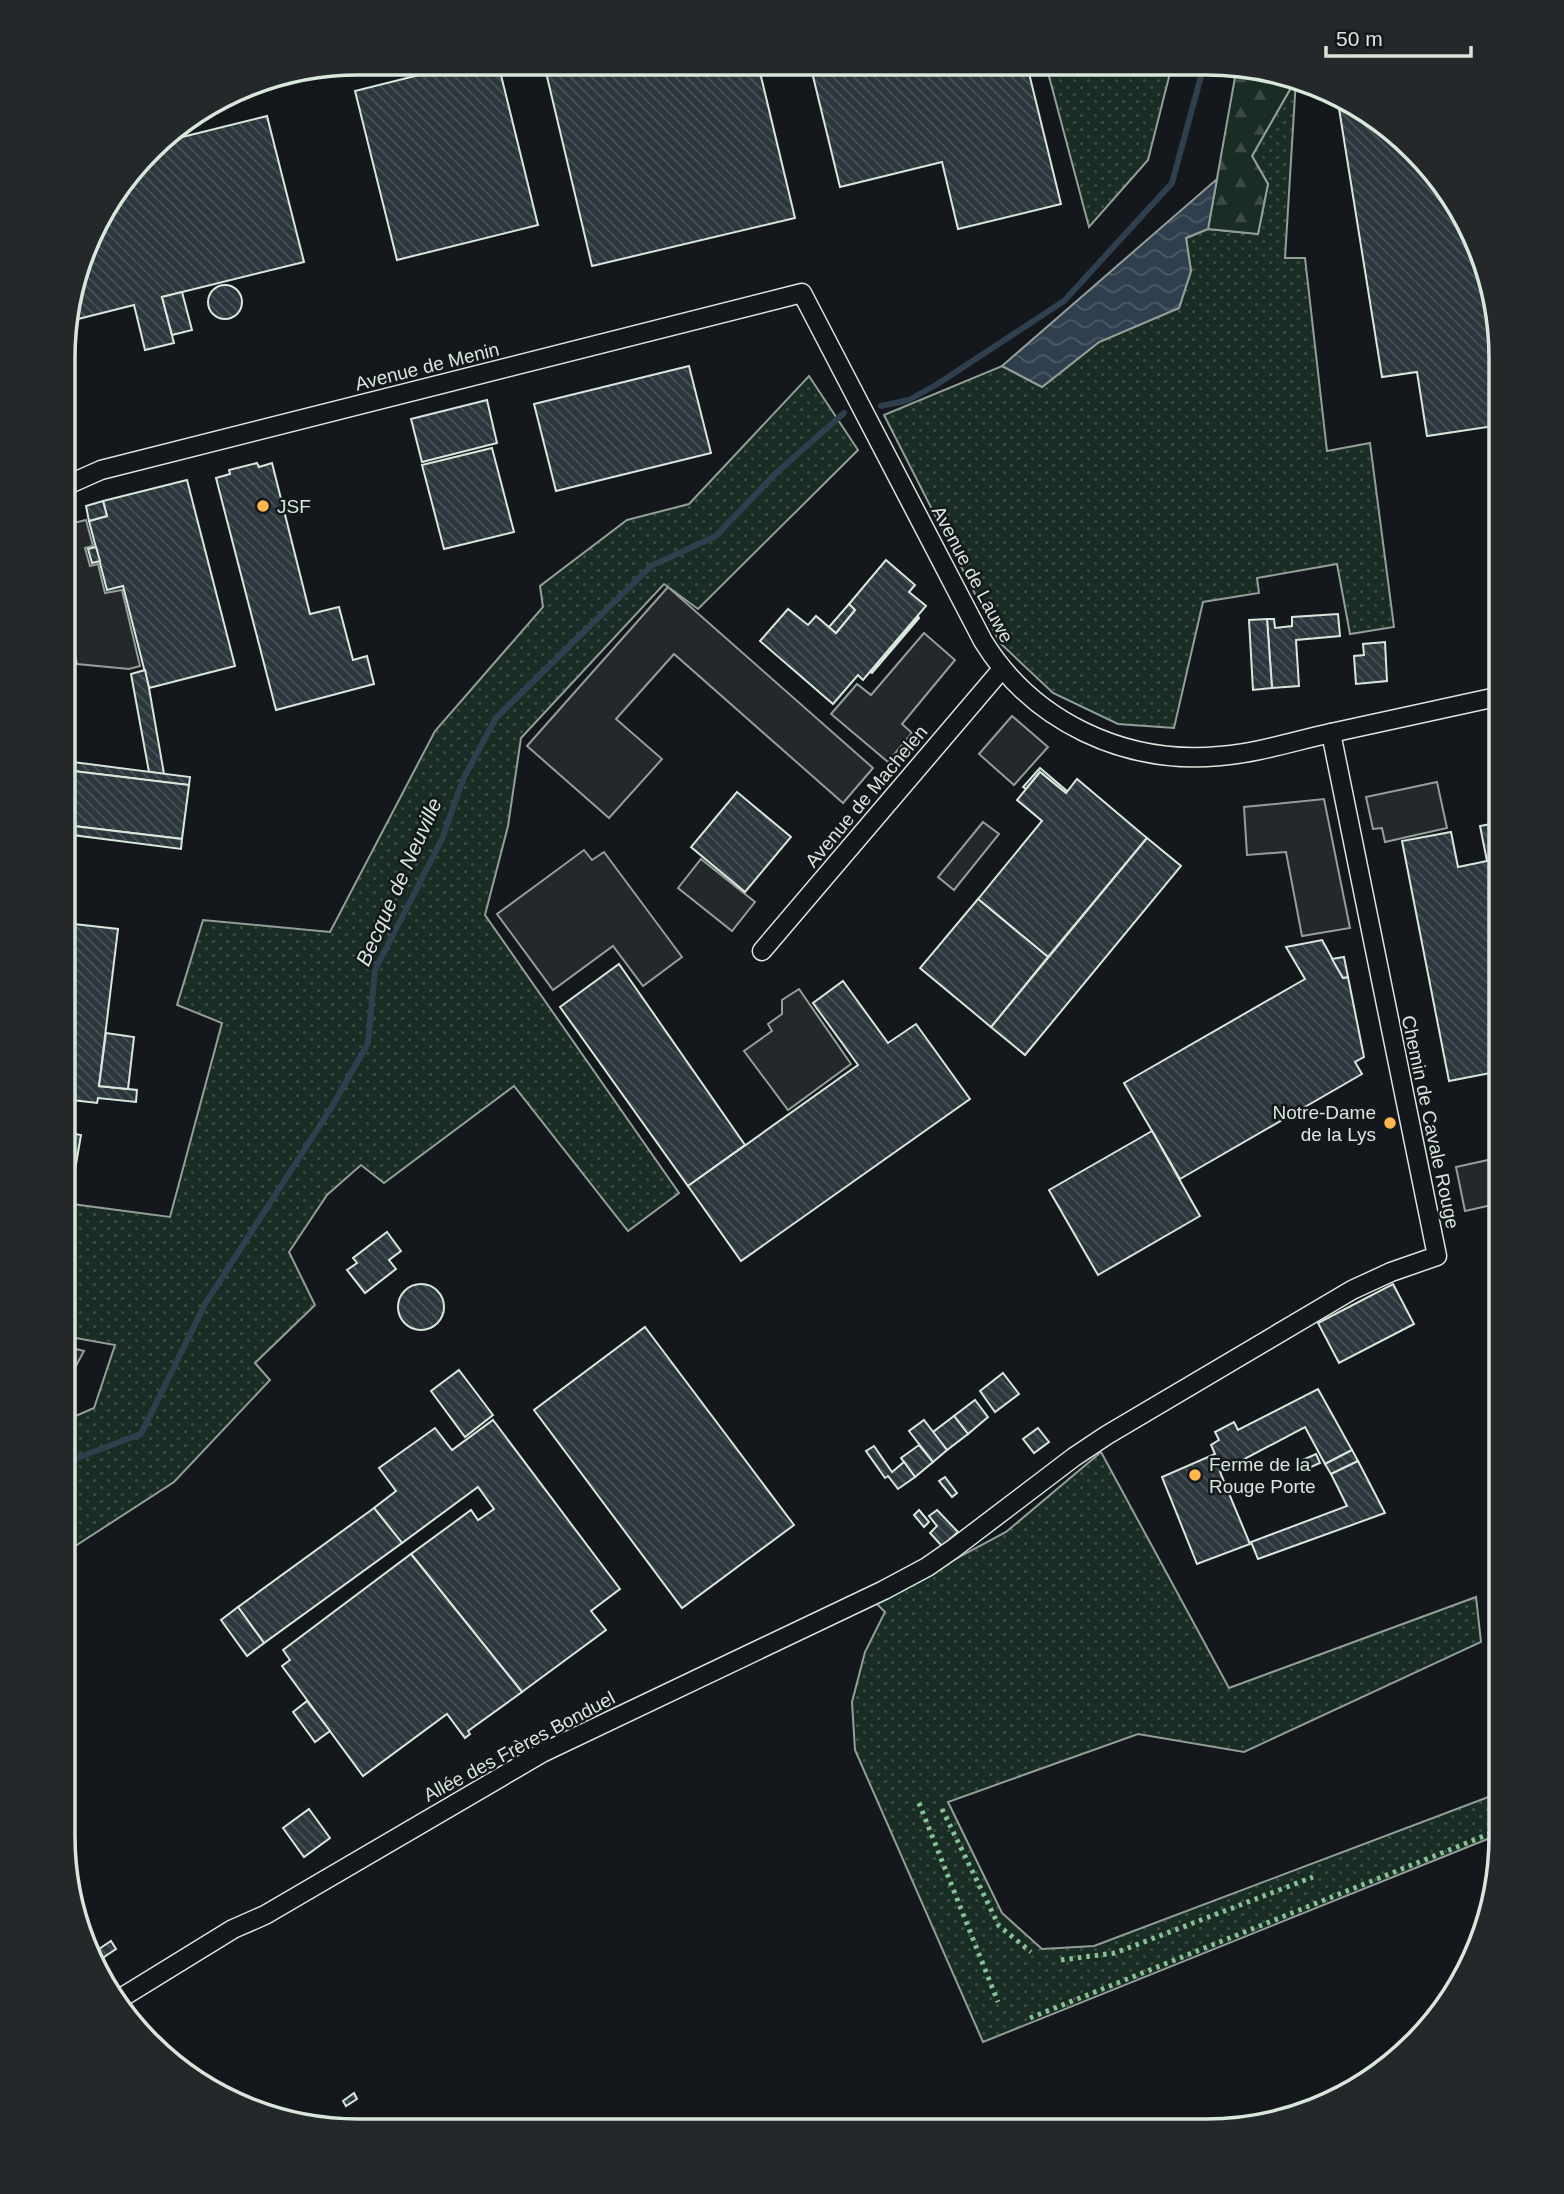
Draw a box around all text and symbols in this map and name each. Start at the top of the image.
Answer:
scale bar [1326,14,1471,58]
text: 50 m [1336,27,1383,50]
street label: Avenue de Menin [353,338,501,395]
place label: JSF [277,496,311,517]
marker: JSF [255,498,271,514]
street label: Avenue de Lauwe [928,502,1017,646]
street label: Avenue de Machelen [801,721,932,871]
water label: Becque de Neuville [351,794,446,969]
street label: Chemin de Cavale Rouge [1398,1014,1463,1231]
place label: Notre-Dame de la Lys [1273,1102,1376,1145]
marker: Notre-Dame de la Lys [1382,1115,1398,1131]
place label: Ferme de la Rouge Porte [1209,1454,1316,1497]
marker: Ferme de la Rouge Porte [1187,1467,1203,1483]
street label: Allée des Frères Bonduel [420,1687,618,1806]

